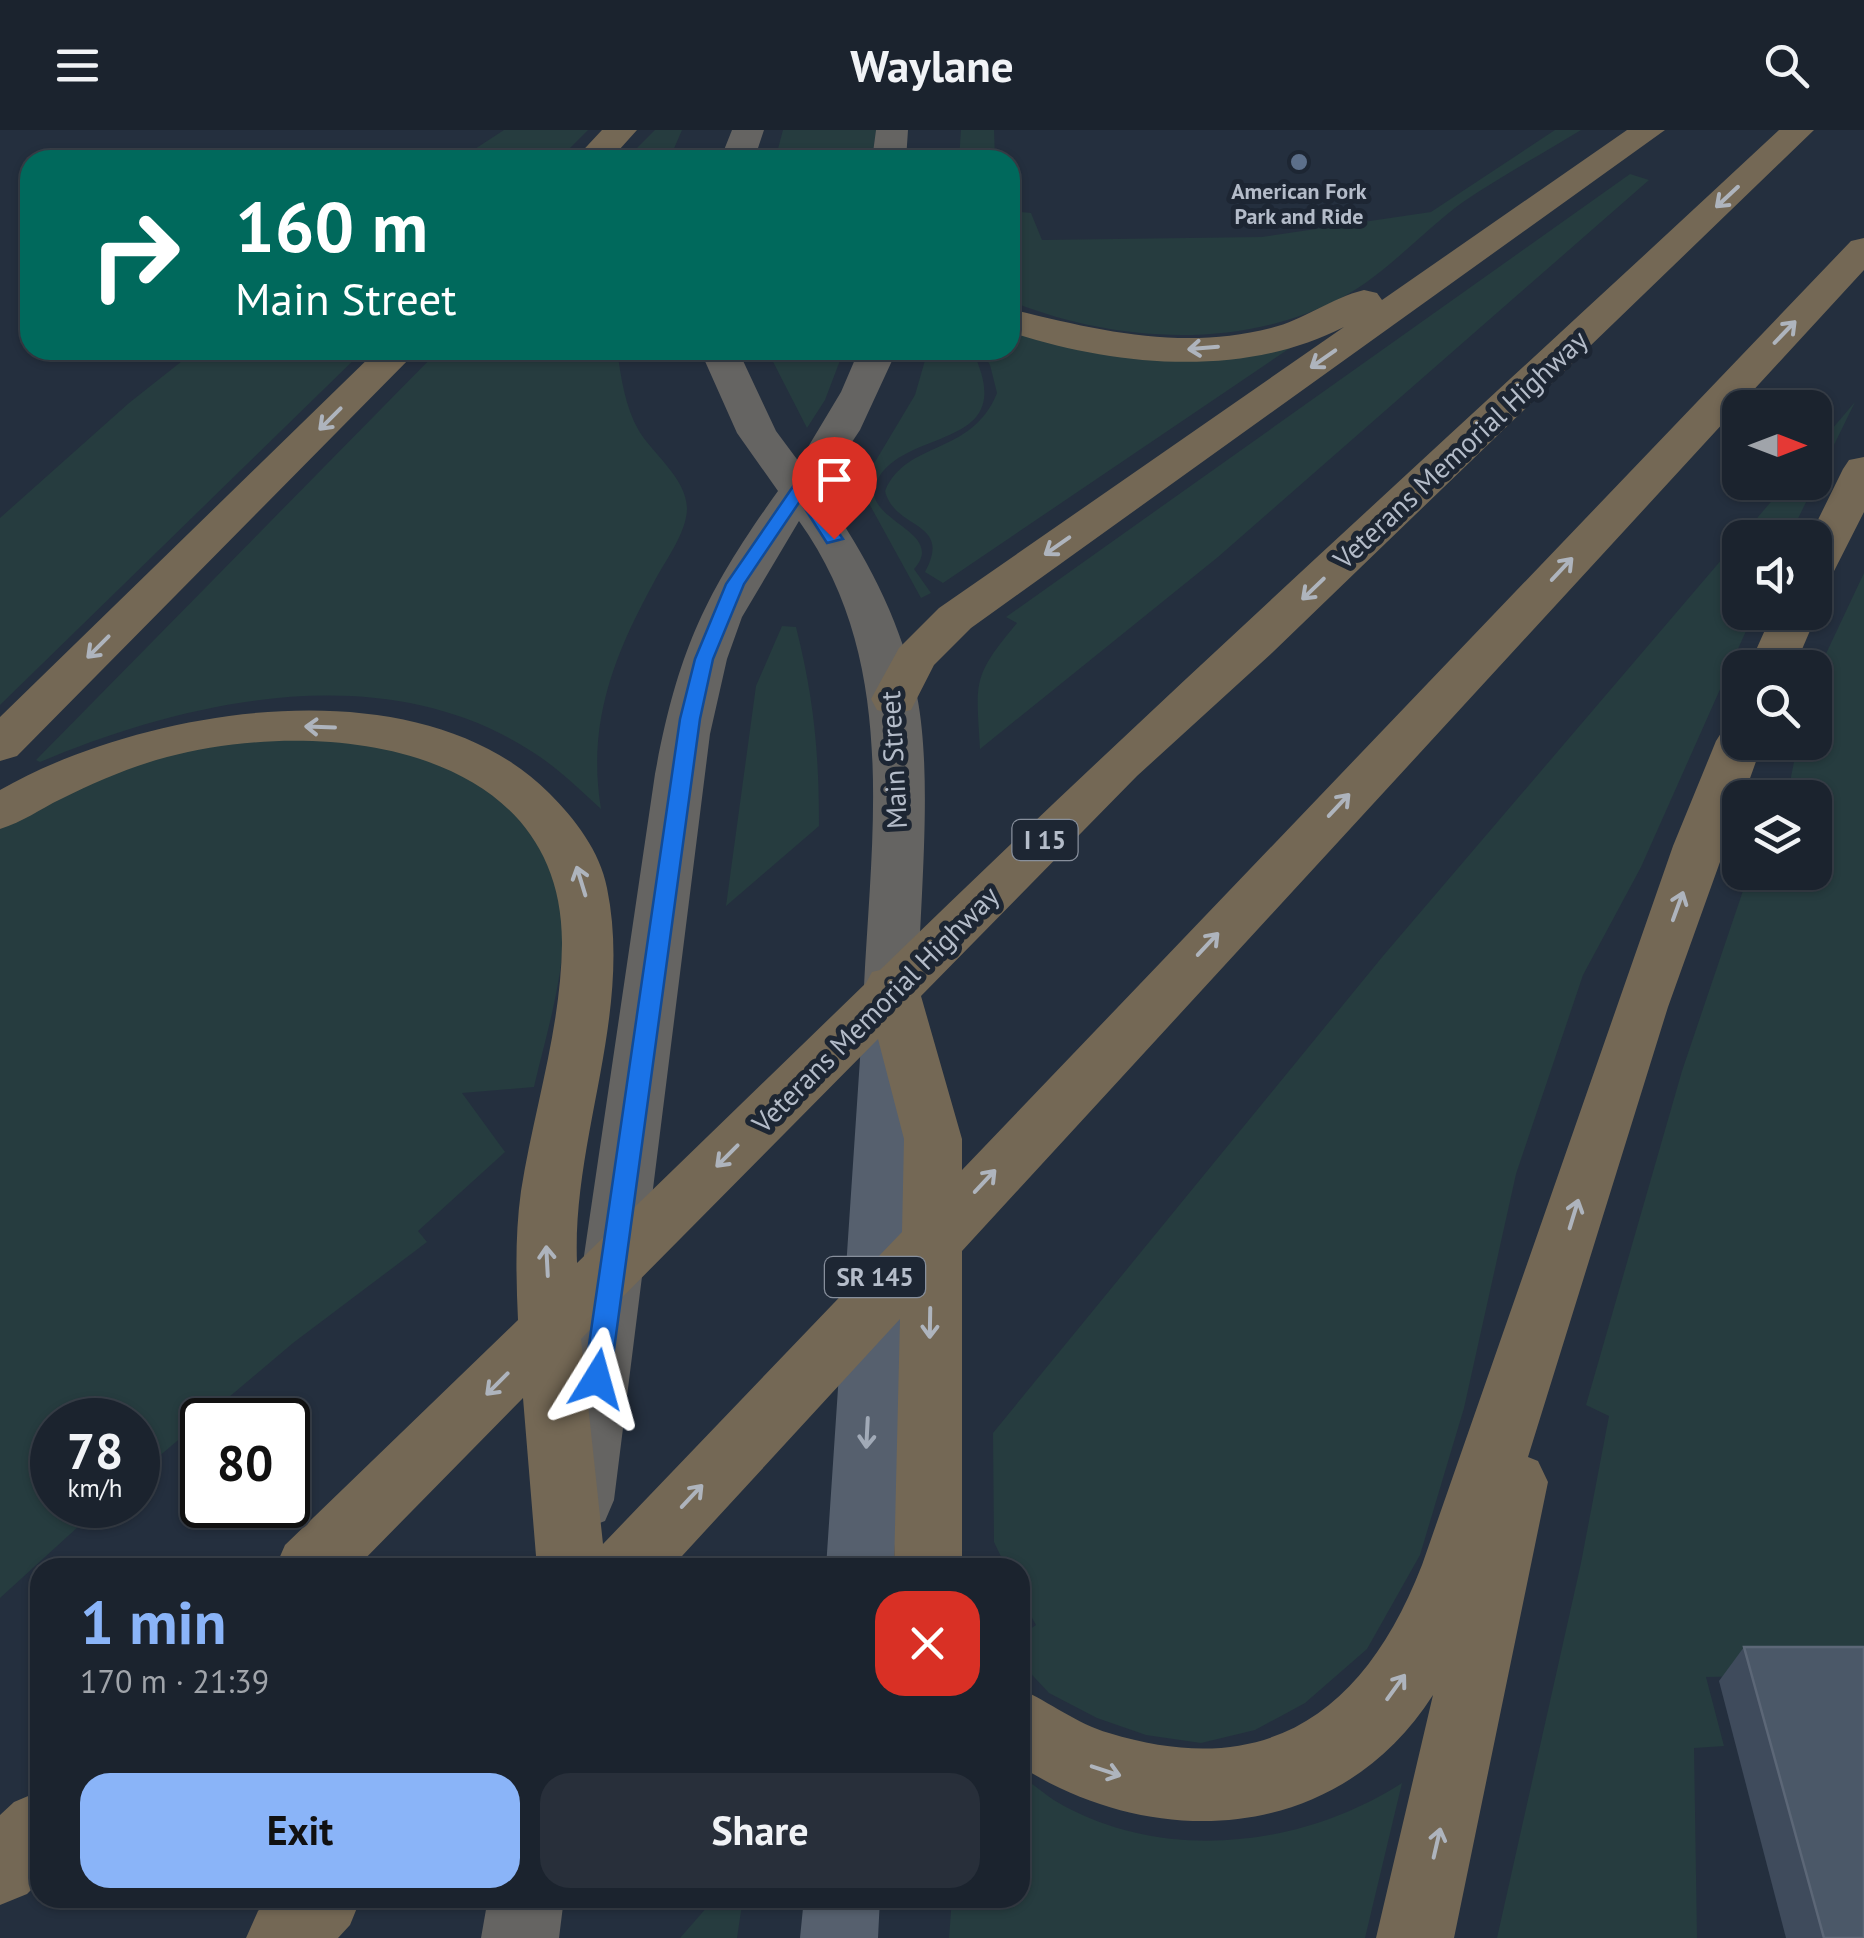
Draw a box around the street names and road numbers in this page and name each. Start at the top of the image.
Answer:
street label: Veterans Memorial Highway [1324,321,1595,577]
street label: Main Street [871,690,915,830]
road number: I 15 [1012,820,1078,860]
street label: Veterans Memorial Highway [743,878,1006,1141]
road number: SR 145 [825,1257,925,1297]

